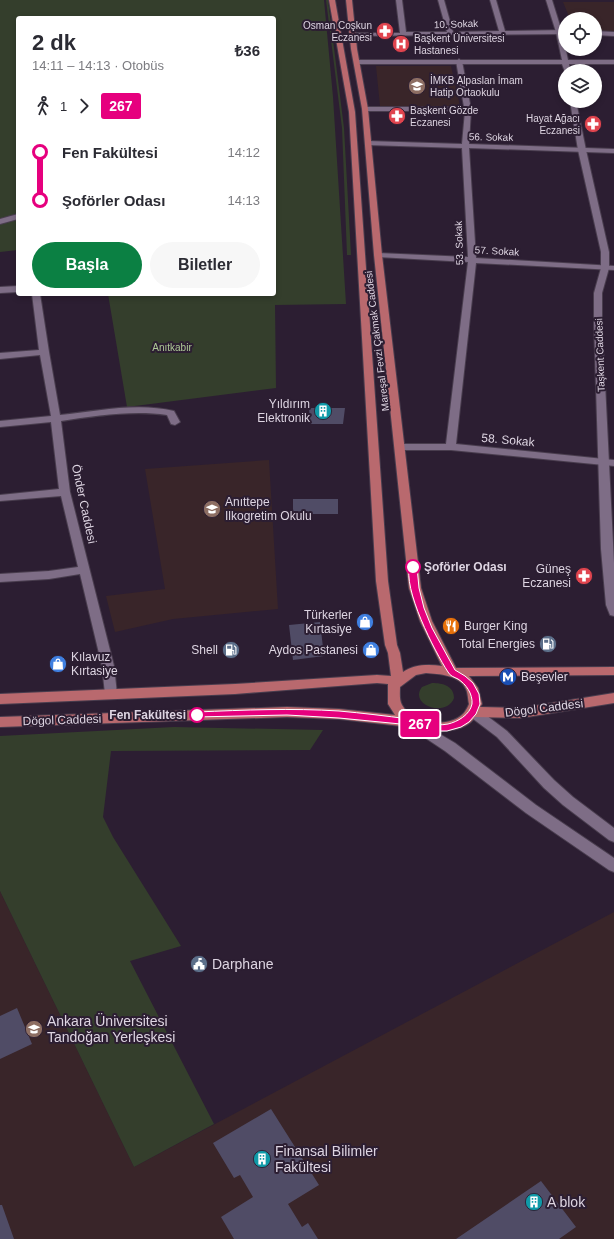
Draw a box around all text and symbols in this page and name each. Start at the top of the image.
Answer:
map controls [558,12,602,108]
button: locate [558,12,602,56]
street label: 10. Sokak [434,18,479,30]
place label: Osman Coşkun Eczanesi [303,20,372,43]
pharmacy icon: Osman Coşkun Eczanesi [375,21,395,41]
text: 2 dk [32,30,76,55]
place label: Başkent Üniversitesi Hastanesi [414,33,505,56]
hospital icon: Başkent Üniversitesi Hastanesi [391,34,411,54]
text: ₺36 [235,42,260,59]
text: 14:11 – 14:13 · Otobüs [32,58,164,73]
button: layers [558,64,602,108]
place label: İMKB Alpaslan İmam Hatip Ortaokulu [430,74,523,98]
school or university icon: İMKB Alpaslan İmam Hatip Ortaokulu [407,76,427,96]
icon: walk [32,95,54,117]
icon: forward [73,95,95,117]
text: 267 [109,98,133,114]
text: 1 [60,99,67,114]
place label: Başkent Gözde Eczanesi [410,105,479,128]
pharmacy icon: Başkent Gözde Eczanesi [387,106,407,126]
place label: Hayat Ağacı Eczanesi [526,113,580,136]
pharmacy icon: Hayat Ağacı Eczanesi [583,114,603,134]
street label: 56. Sokak [469,131,514,143]
text: Fen Fakültesi [62,144,158,161]
text: 14:12 [227,145,260,160]
text: Şoförler Odası [62,192,165,209]
text: 14:13 [227,193,260,208]
street label: 53. Sokak [453,220,465,265]
button: Başla [32,242,142,288]
button: Biletler [150,242,260,288]
street label: 57. Sokak [475,244,520,258]
street label: Mareşal Fevzi Çakmak Caddesi [363,270,391,412]
street label: Taşkent Caddesi [593,318,607,392]
park label: Anıtkabir [152,342,192,353]
place label: Yıldırım Elektronik [257,397,311,425]
building icon: Yıldırım Elektronik [313,401,333,421]
street label: 58. Sokak [481,431,536,449]
street label: Önder Caddesi [69,463,99,545]
place label: Anıttepe Ilkogretim Okulu [225,495,312,523]
school or university icon: Anıttepe Ilkogretim Okulu [202,499,222,519]
marker: Şoförler Odası [405,559,421,575]
place label: Şoförler Odası [424,560,507,574]
place label: Güneş Eczanesi [522,562,571,590]
pharmacy icon: Güneş Eczanesi [574,566,594,586]
place label: Türkerler Kırtasiye [304,608,352,636]
shop icon: Türkerler Kırtasiye [355,612,375,632]
restaurant icon: Burger King [441,616,461,636]
place label: Burger King [464,619,527,633]
fuel station icon: Total Energies [538,634,558,654]
place label: Total Energies [459,637,535,651]
fuel station icon: Shell [221,640,241,660]
shop icon: Aydos Pastanesi [361,640,381,660]
place label: Shell [191,643,218,657]
place label: Aydos Pastanesi [269,643,358,657]
place label: Kılavuz Kırtasiye [71,650,118,678]
shop icon: Kılavuz Kırtasiye [48,654,68,674]
metro station icon: Beşevler [498,667,518,687]
place label: Beşevler [521,670,568,684]
street label: Dögol Caddesi [504,696,584,720]
marker: Fen Fakültesi [189,707,205,723]
place label: Fen Fakültesi [109,708,186,722]
line badge: 267 [397,711,443,737]
street label: Dögol Caddesi [22,712,102,728]
text: 267 [408,716,432,732]
public building icon: Darphane [189,954,209,974]
place label: Darphane [212,956,274,972]
place label: Ankara Üniversitesi Tandoğan Yerleşkesi [47,1012,175,1045]
school or university icon: Ankara Üniversitesi Tandoğan Yerleşkesi [24,1019,44,1039]
place label: Finansal Bilimler Fakültesi [275,1143,378,1175]
building icon: Finansal Bilimler Fakültesi [252,1149,272,1169]
building icon: A blok [524,1192,544,1212]
place label: A blok [547,1194,586,1210]

